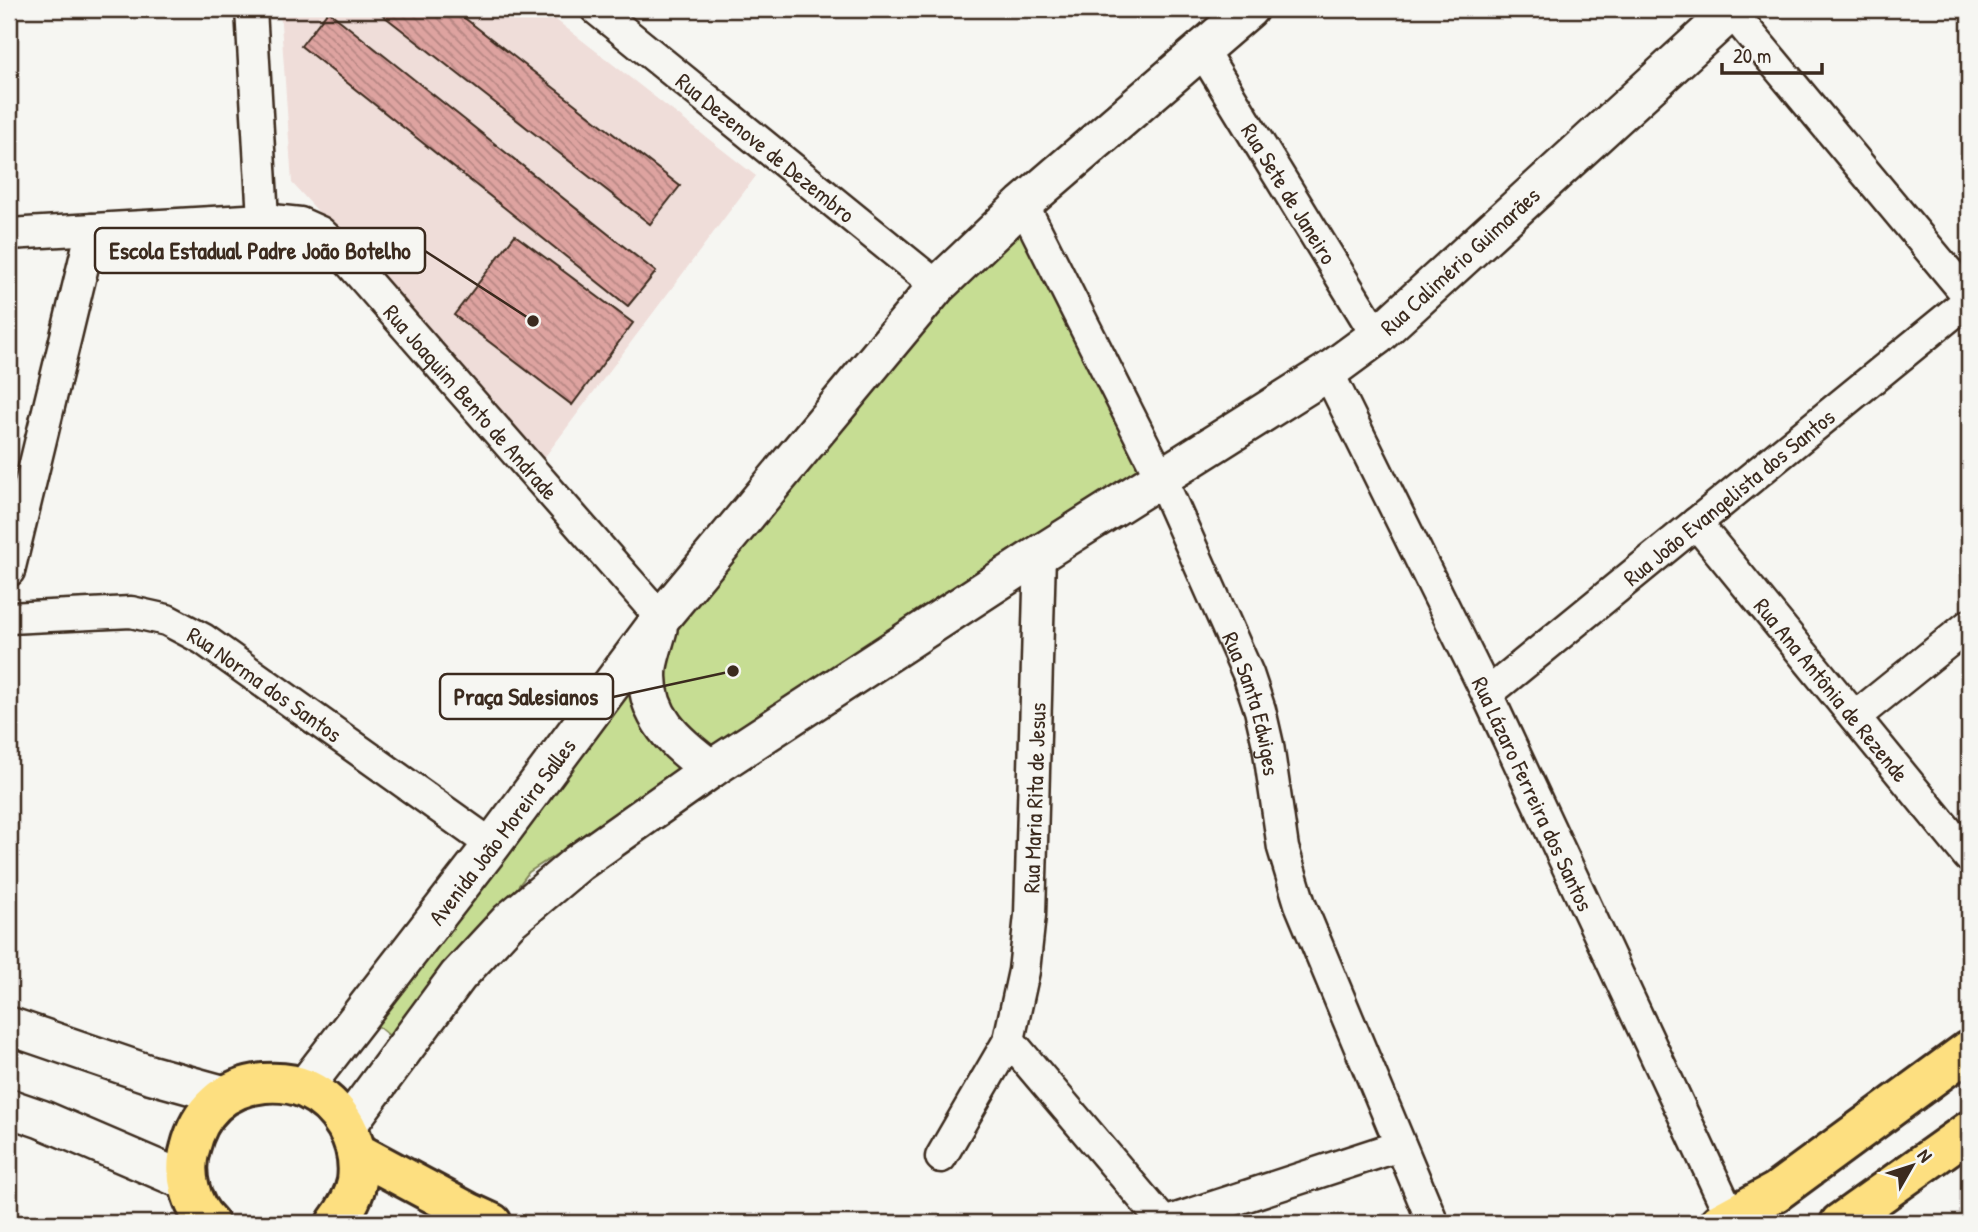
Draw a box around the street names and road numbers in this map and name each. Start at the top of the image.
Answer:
street label: Rua Dezenove de Dezembro [670,65,862,229]
street label: Rua Sete de Janeiro [1235,117,1345,270]
street label: Rua Calimério Guimarães [1373,179,1546,342]
street label: Rua Joaquim Bento de Andrade [377,297,566,506]
street label: Rua João Evangelista dos Santos [1616,401,1841,592]
street label: Rua Ana Antônia de Rezende [1748,591,1917,788]
street label: Rua Norma dos Santos [182,618,349,749]
street label: Rua Santa Edwiges [1216,627,1288,778]
street label: Rua Lázaro Ferreira dos Santos [1465,671,1602,916]
street label: Rua Maria Rita de Jesus [1015,702,1053,894]
street label: Avenida João Moreira Salles [421,731,582,931]

